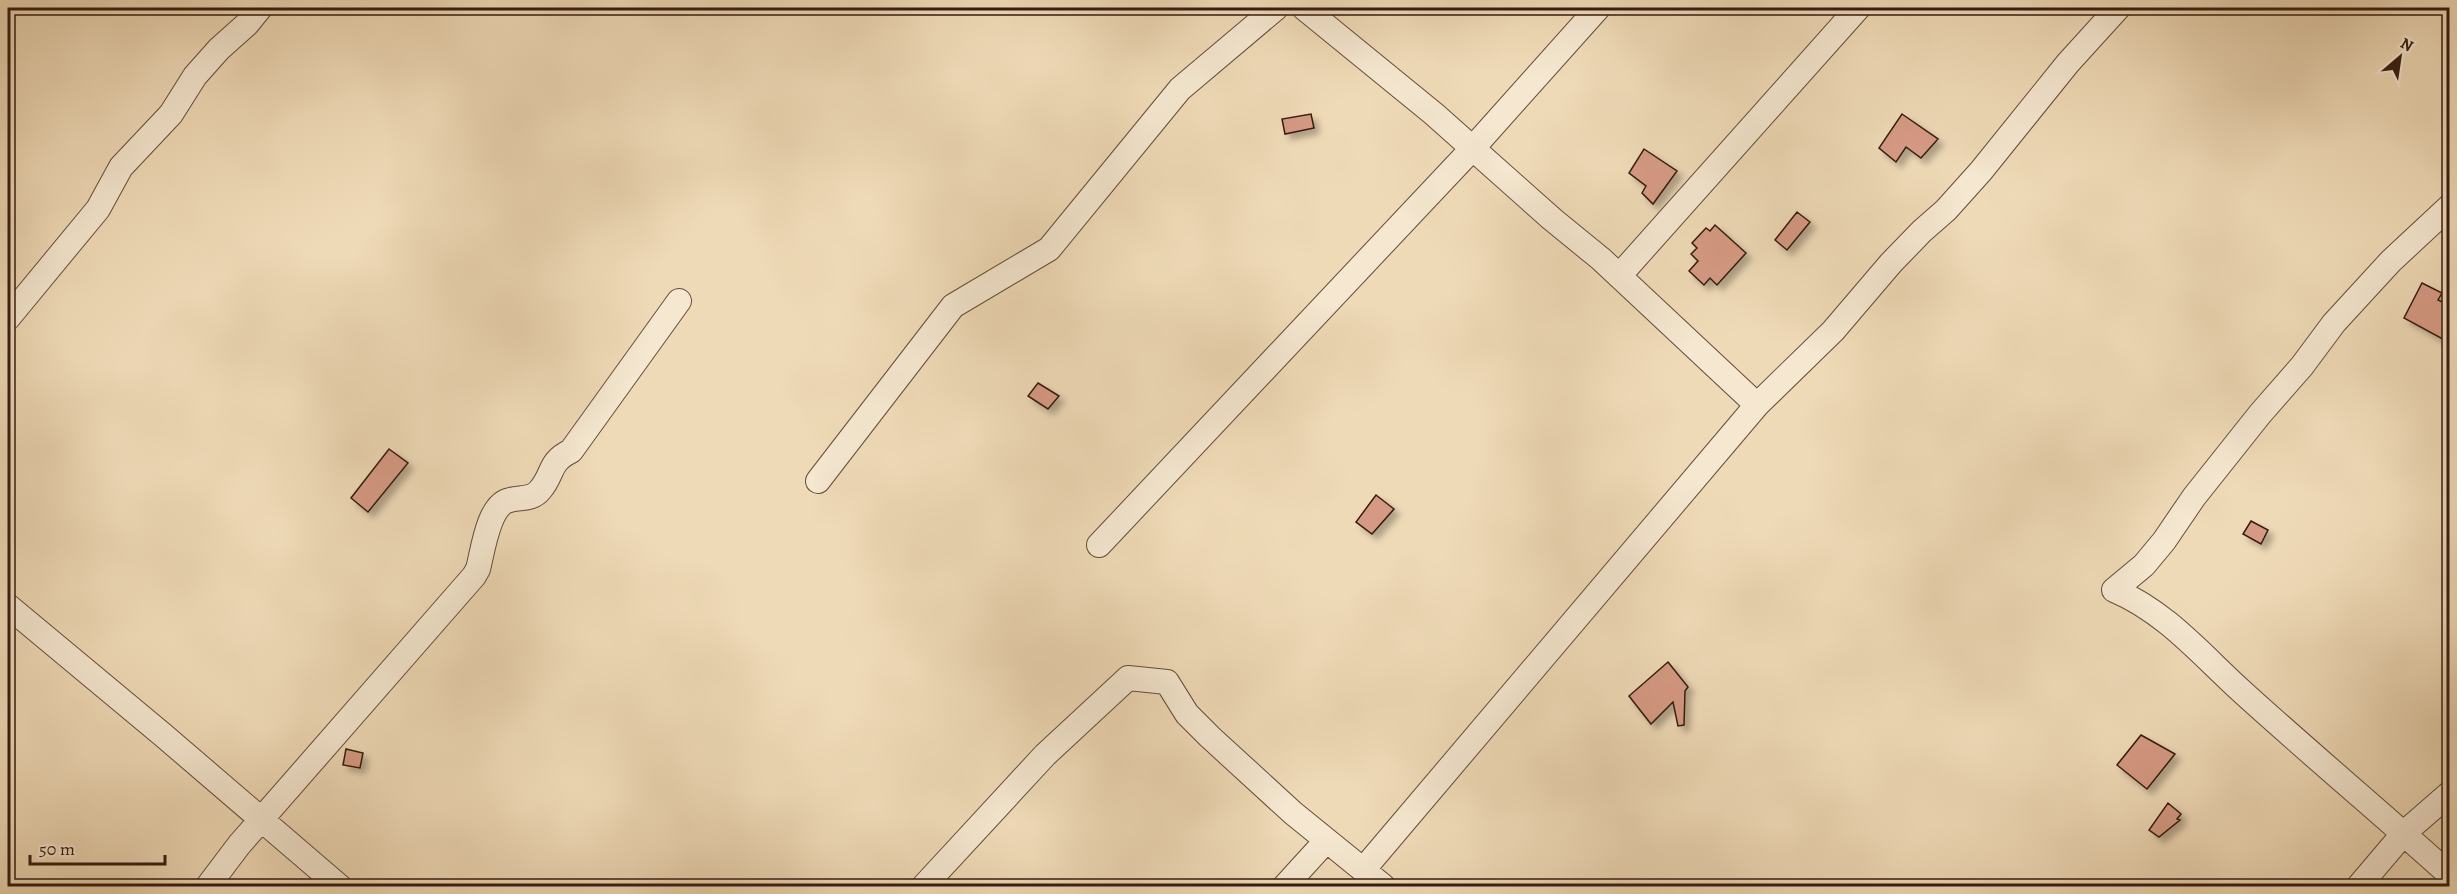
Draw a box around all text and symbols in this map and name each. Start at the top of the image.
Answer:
north arrow [2370,27,2430,87]
text: N [2396,32,2418,57]
scale bar [30,828,165,866]
text: 50 m [39,837,75,861]

